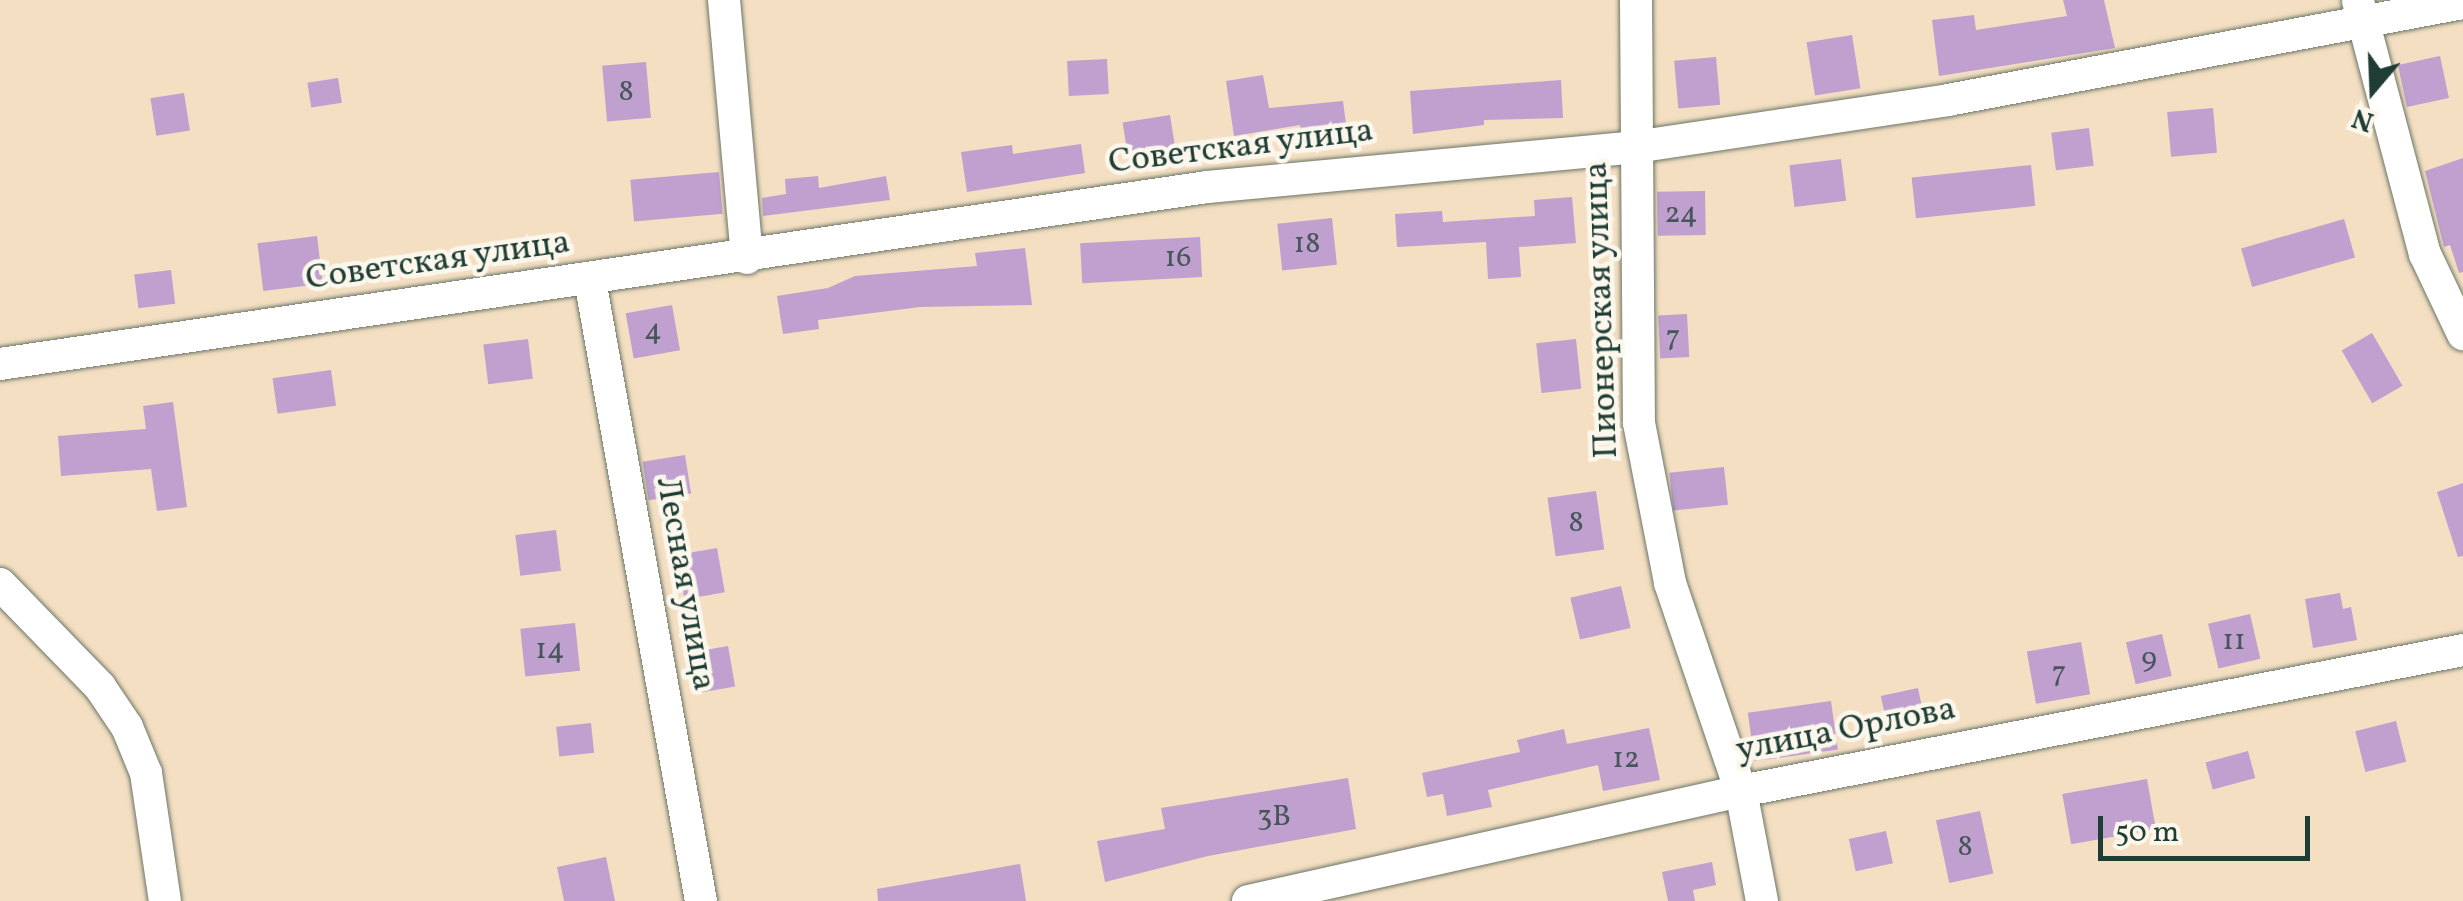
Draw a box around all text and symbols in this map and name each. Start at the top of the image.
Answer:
north arrow [2323,40,2423,140]
house number: 8 [618,74,634,110]
text: N [2347,97,2379,141]
street label: Советская улица [1106,110,1376,184]
street label: Пионерская улица [1576,160,1628,460]
house number: 24 [1664,196,1698,232]
street label: Советская улица [303,222,573,300]
house number: 18 [1294,226,1320,262]
house number: 16 [1165,240,1191,276]
house number: 4 [644,313,662,349]
house number: 7 [1666,319,1680,355]
street label: Лесная улица [645,473,725,695]
house number: 8 [1568,505,1584,541]
house number: 11 [2222,623,2246,659]
house number: 14 [535,632,565,668]
house number: 9 [2141,641,2157,677]
house number: 7 [2052,655,2066,691]
street label: улица Орлова [1733,688,1959,772]
house number: 12 [1612,741,1640,777]
scale bar [2103,796,2316,858]
house number: 3В [1257,799,1291,835]
text: 50 m [2115,812,2179,854]
house number: 8 [1957,829,1973,865]

